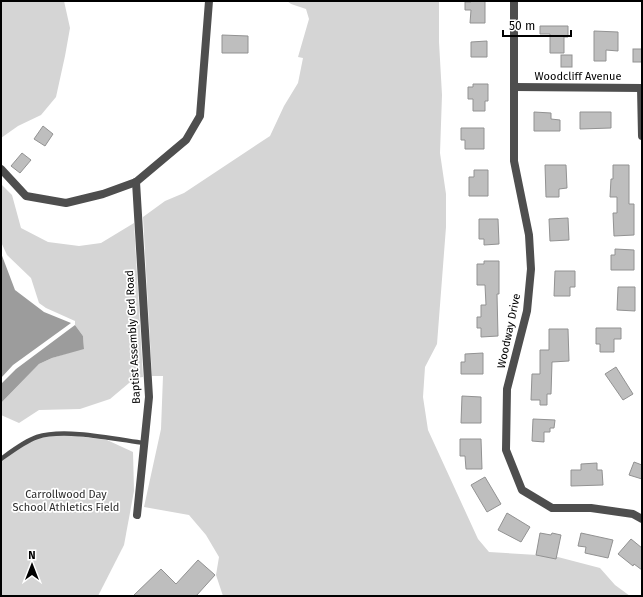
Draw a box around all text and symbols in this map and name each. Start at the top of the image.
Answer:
scale bar [503,12,571,38]
text: 50 m [509,19,535,33]
street label: Woodcliff Avenue [535,70,621,83]
street label: Baptist Assembly Grd Road [123,270,143,404]
street label: Woodway Drive [495,292,523,370]
park label: Carrollwood Day School Athletics Field [13,488,119,514]
north arrow [12,545,52,585]
text: N [28,549,36,562]

